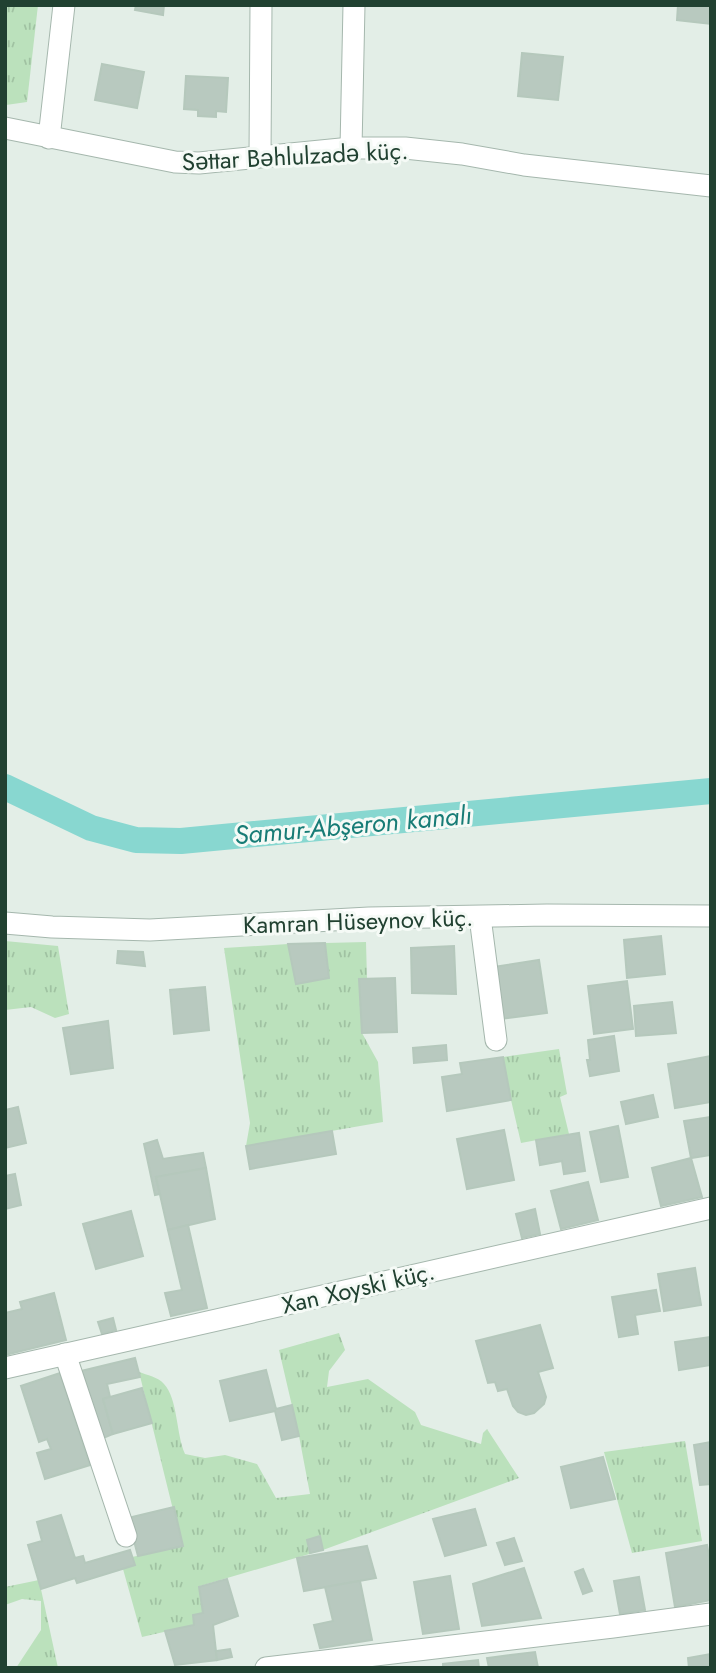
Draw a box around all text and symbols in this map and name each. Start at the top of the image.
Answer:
street label: Səttar Bəhlulzadə küç. [181,133,409,179]
water label: Samur-Abşeron kanalı [233,796,473,854]
street label: Kamran Hüseynov küç. [242,899,474,943]
street label: Xan Xoyski küç. [278,1253,438,1323]

